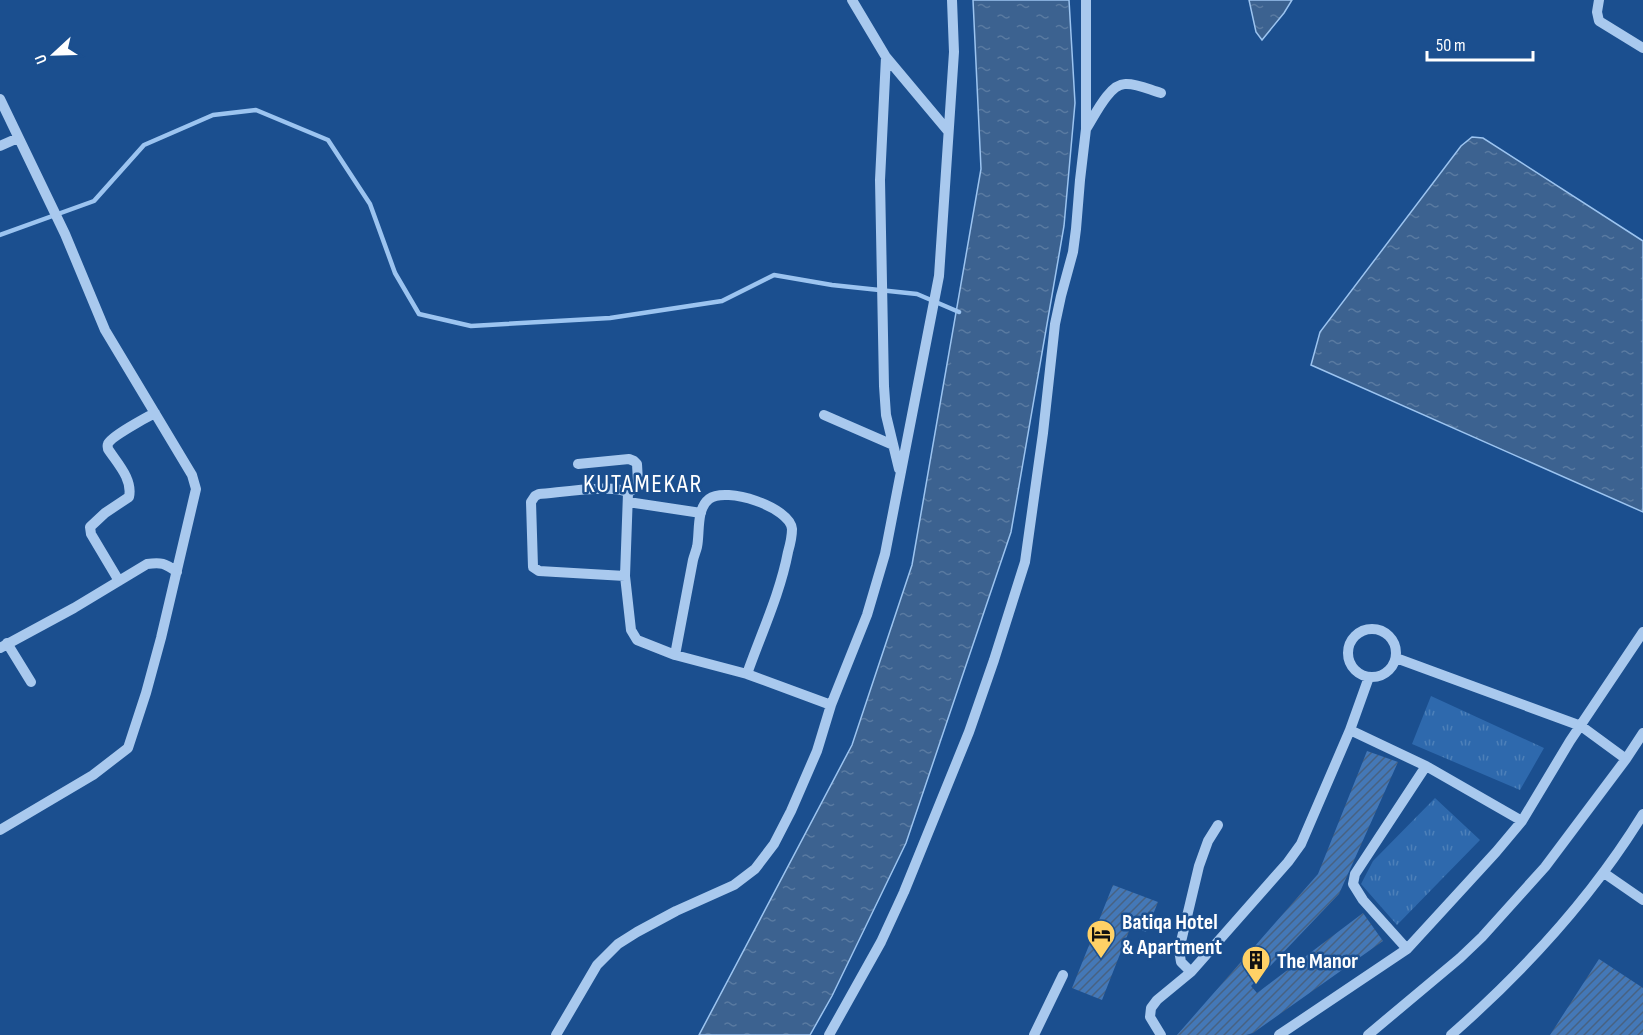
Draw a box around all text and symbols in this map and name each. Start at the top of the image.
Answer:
north arrow [24,24,84,84]
scale bar [1427,24,1534,62]
text: 50 m [1436,35,1466,56]
text: U [31,52,52,66]
district label: KUTAMEKAR [583,469,703,500]
place label: Batiqa Hotel & Apartment [1122,909,1222,961]
hotel icon: Batiqa Hotel & Apartment [1085,918,1117,960]
building icon: The Manor [1240,944,1272,986]
place label: The Manor [1277,948,1358,975]

